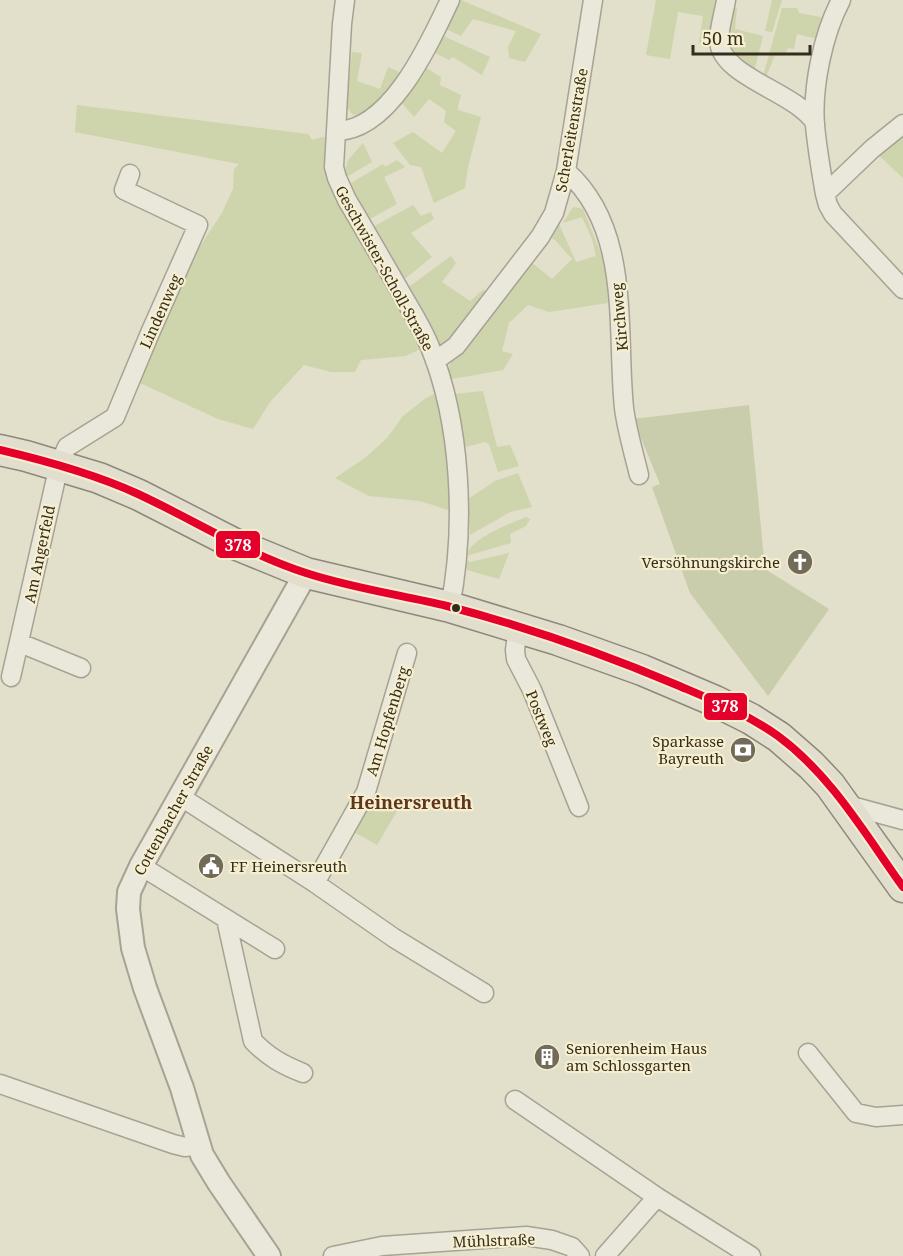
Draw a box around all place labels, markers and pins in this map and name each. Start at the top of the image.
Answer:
church icon: Versöhnungskirche [785,547,815,577]
place label: Versöhnungskirche [641,552,780,572]
unlabelled marker [450,602,462,614]
place label: Sparkasse Bayreuth [652,731,724,768]
bank icon: Sparkasse Bayreuth [728,735,758,765]
public building icon: FF Heinersreuth [196,851,226,881]
place label: FF Heinersreuth [230,856,348,876]
place label: Seniorenheim Haus am Schlossgarten [566,1038,707,1075]
building icon: Seniorenheim Haus am Schlossgarten [532,1042,562,1072]

